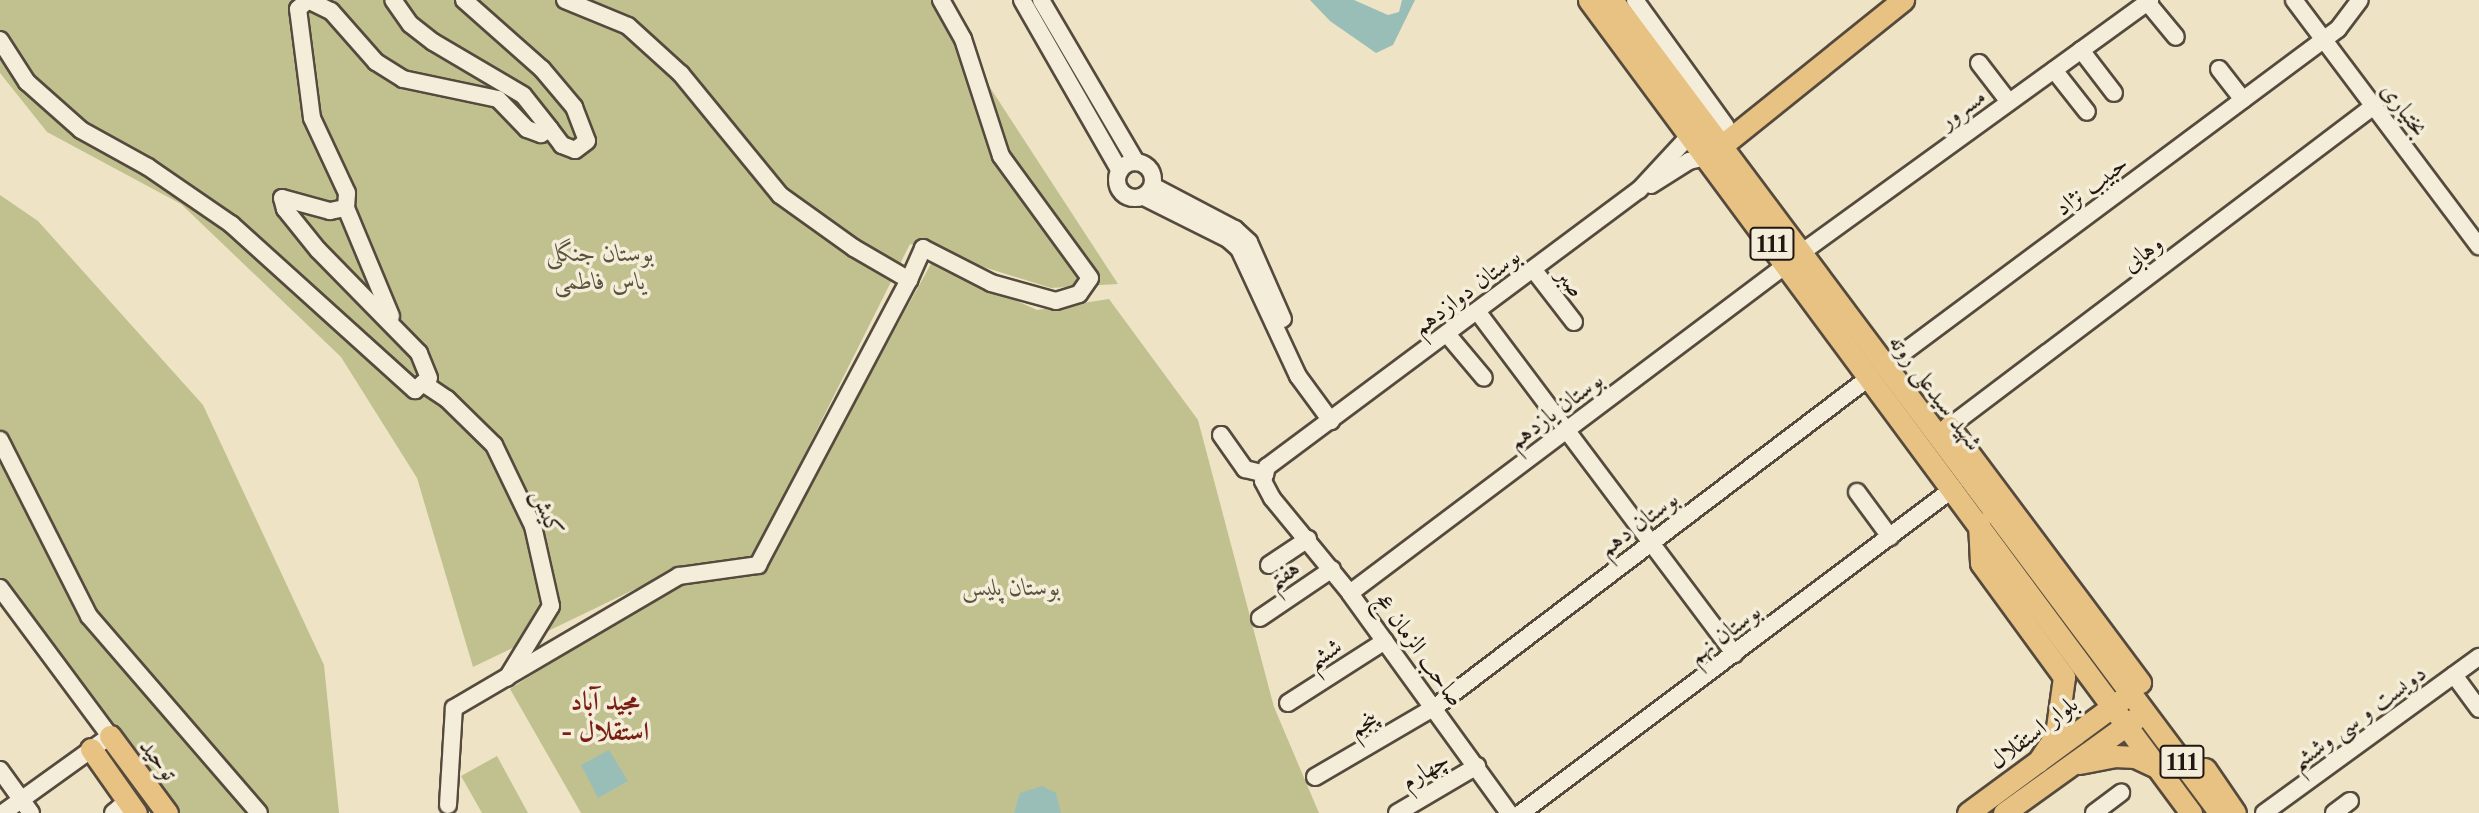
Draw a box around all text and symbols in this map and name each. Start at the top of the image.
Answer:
street label: بختیاری [2375,76,2435,142]
street label: مسرور [1933,81,1991,135]
street label: حبیب نژاد [2049,148,2133,222]
road number: 111 [1749,224,1795,264]
street label: وهابی [2116,228,2168,278]
park label: بوستان جنگلی یاس فاطمی [546,239,654,295]
street label: بوستان دوازدهم [1406,241,1526,341]
street label: صبر [1550,261,1592,303]
street label: شهید سیدعلی روته [1883,328,1989,456]
street label: بوستان یازدهم [1502,365,1608,455]
street label: بوستان دهم [1593,484,1683,562]
street label: کیش [526,485,570,539]
street label: هفتم [1261,553,1305,595]
park label: بوستان پلیس [961,573,1061,601]
street label: صاحب الزمان عج [1369,586,1471,712]
street label: بوستان نهم [1682,596,1766,670]
street label: ششم [1301,631,1347,675]
street label: دویست و سی وششم [2284,658,2432,776]
district label: مجید آباد - استقلال [561,686,649,748]
street label: بلوار استقلال [1983,689,2083,775]
street label: پنجم [1343,703,1383,743]
street label: توحید [134,732,184,786]
road number: 111 [2159,742,2205,782]
street label: چهارم [1396,745,1454,795]

